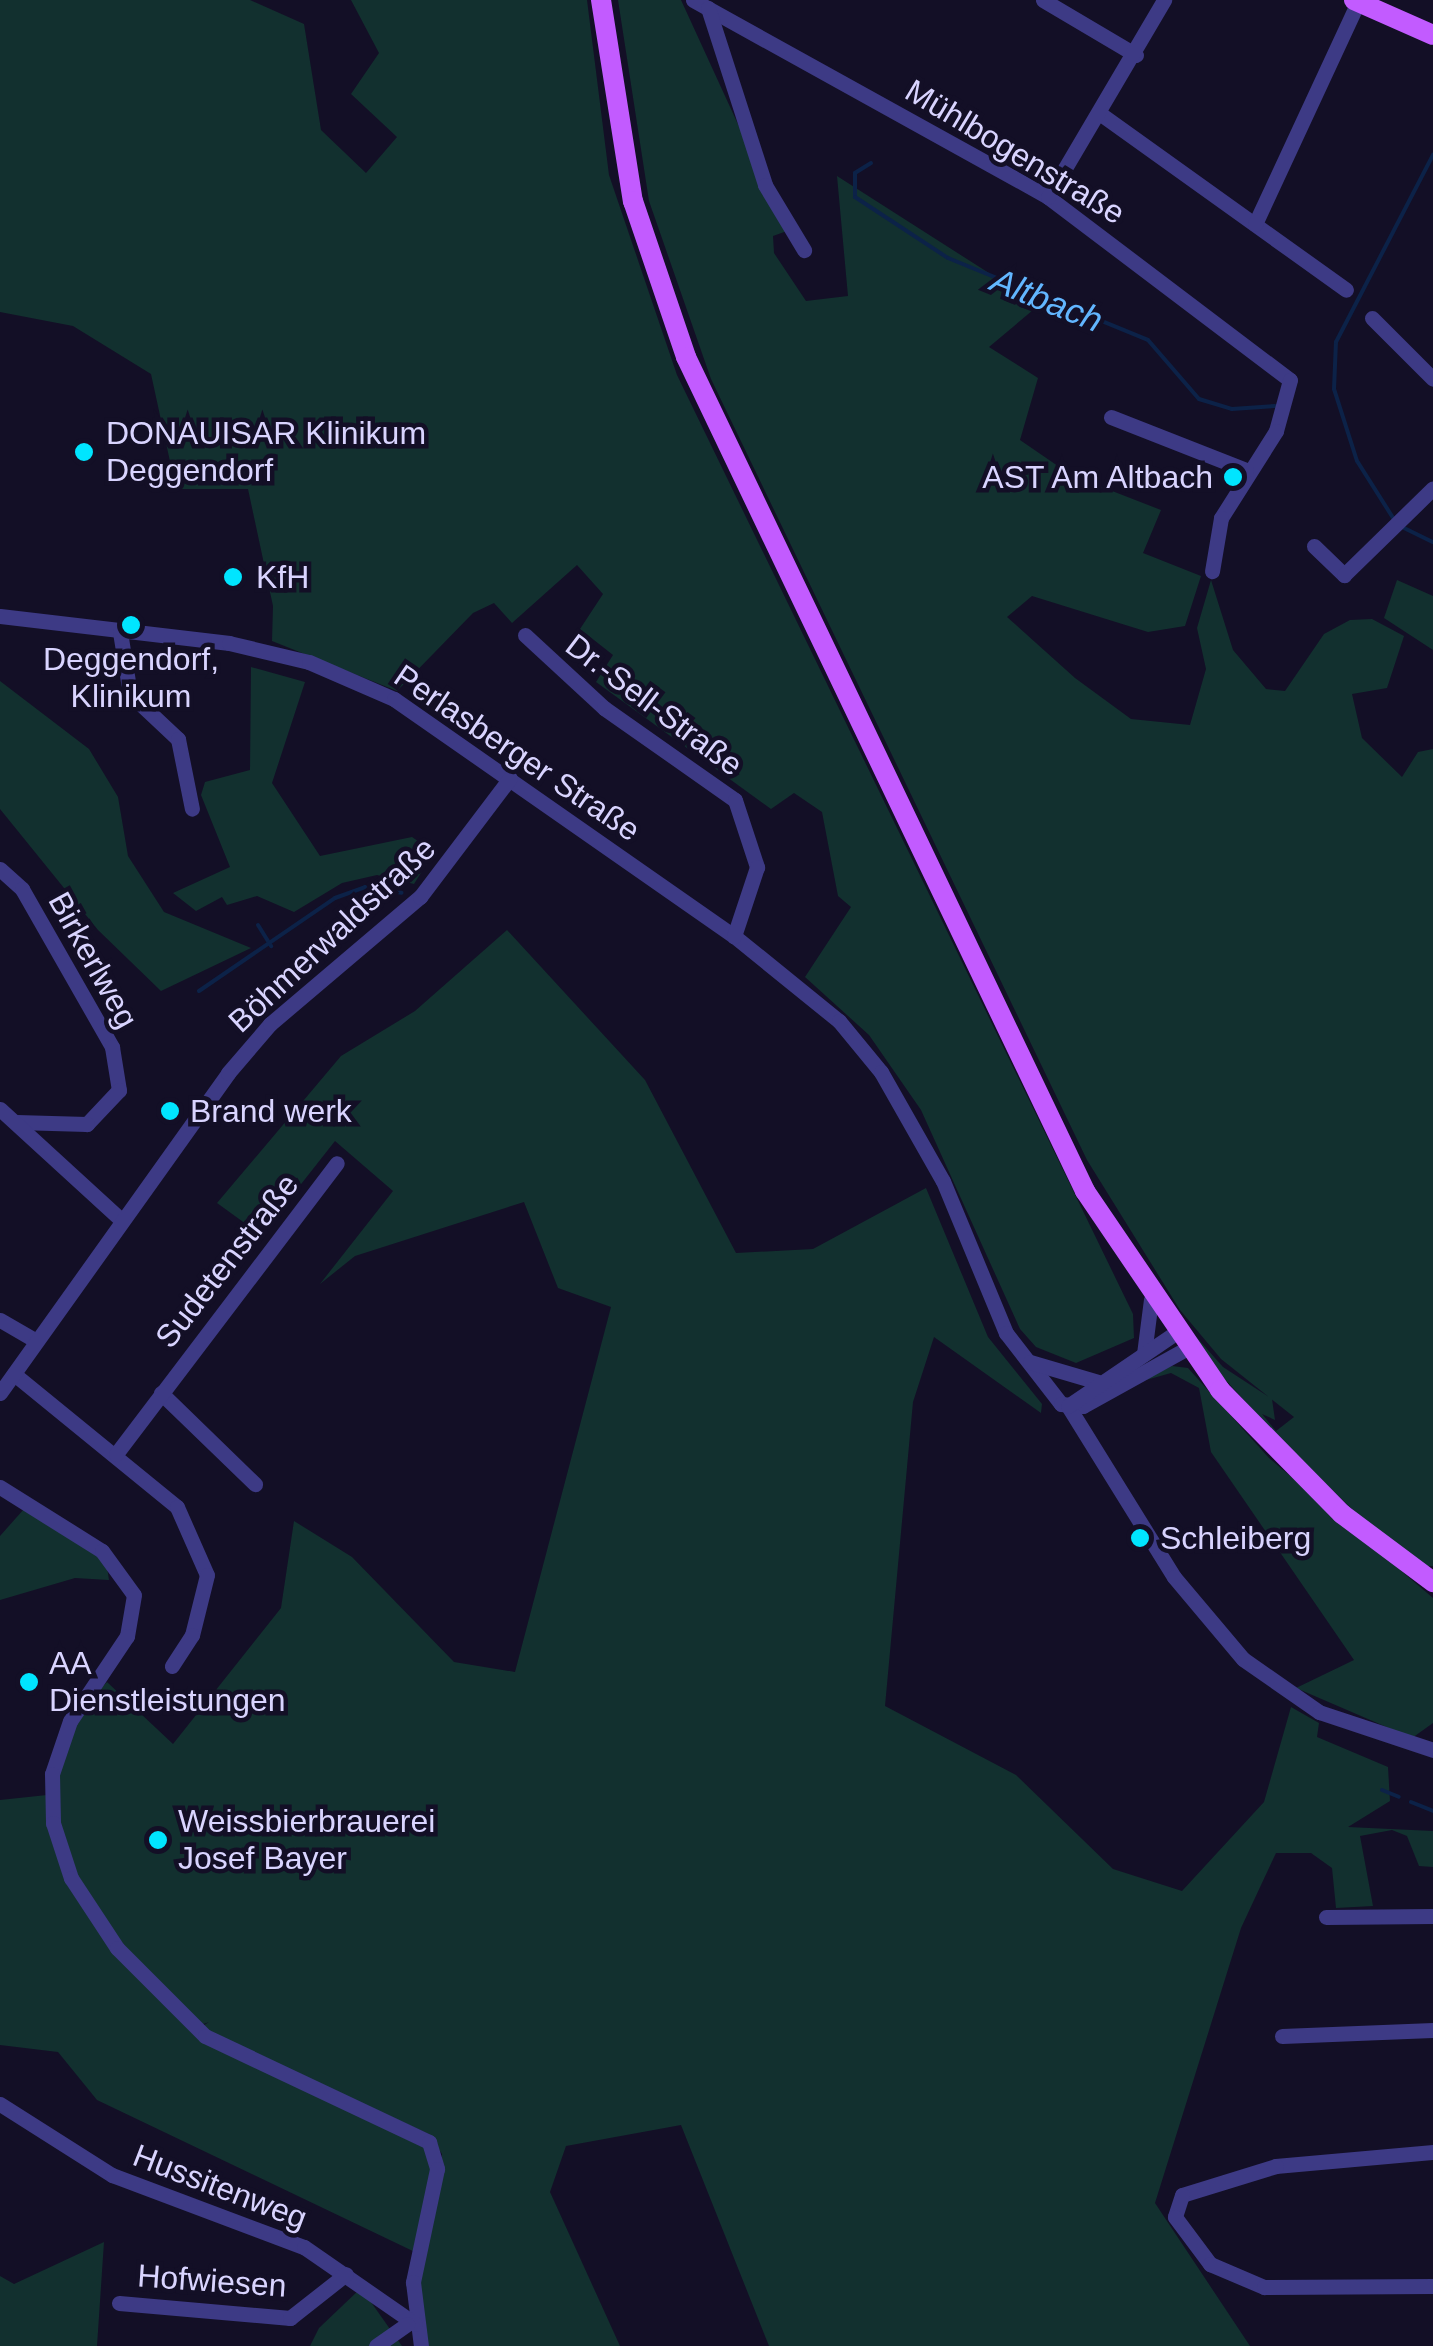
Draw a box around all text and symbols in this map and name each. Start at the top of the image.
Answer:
street label: Mühlbogenstraße [898,71,1132,233]
water label: Altbach [985,259,1109,341]
place label: DONAUISAR Klinikum Deggendorf [106,415,426,490]
marker: DONAUISAR Klinikum Deggendorf [71,439,97,465]
place label: AST Am Altbach [978,458,1213,496]
marker: AST Am Altbach [1222,466,1244,488]
place label: KfH [256,558,309,596]
marker: KfH [220,564,246,590]
marker: Deggendorf, Klinikum [120,614,142,636]
street label: Dr.-Sell-Straße [558,626,750,784]
place label: Deggendorf, Klinikum [43,641,219,716]
street label: Perlasberger Straße [387,657,647,849]
street label: Böhmerwaldstraße [221,829,443,1041]
street label: Birkerlweg [40,885,146,1035]
place label: Brand werk [190,1092,352,1130]
marker: Brand werk [159,1100,181,1122]
street label: Sudetenstraße [147,1166,307,1356]
place label: Schleiberg [1160,1519,1311,1557]
marker: Schleiberg [1129,1527,1151,1549]
place label: AA Dienstleistungen [49,1645,286,1720]
marker: AA Dienstleistungen [18,1671,40,1693]
place label: Weissbierbrauerei Josef Bayer [178,1803,435,1878]
marker: Weissbierbrauerei Josef Bayer [147,1829,169,1851]
street label: Hussitenweg [128,2136,312,2238]
street label: Hofwiesen [136,2257,288,2305]

